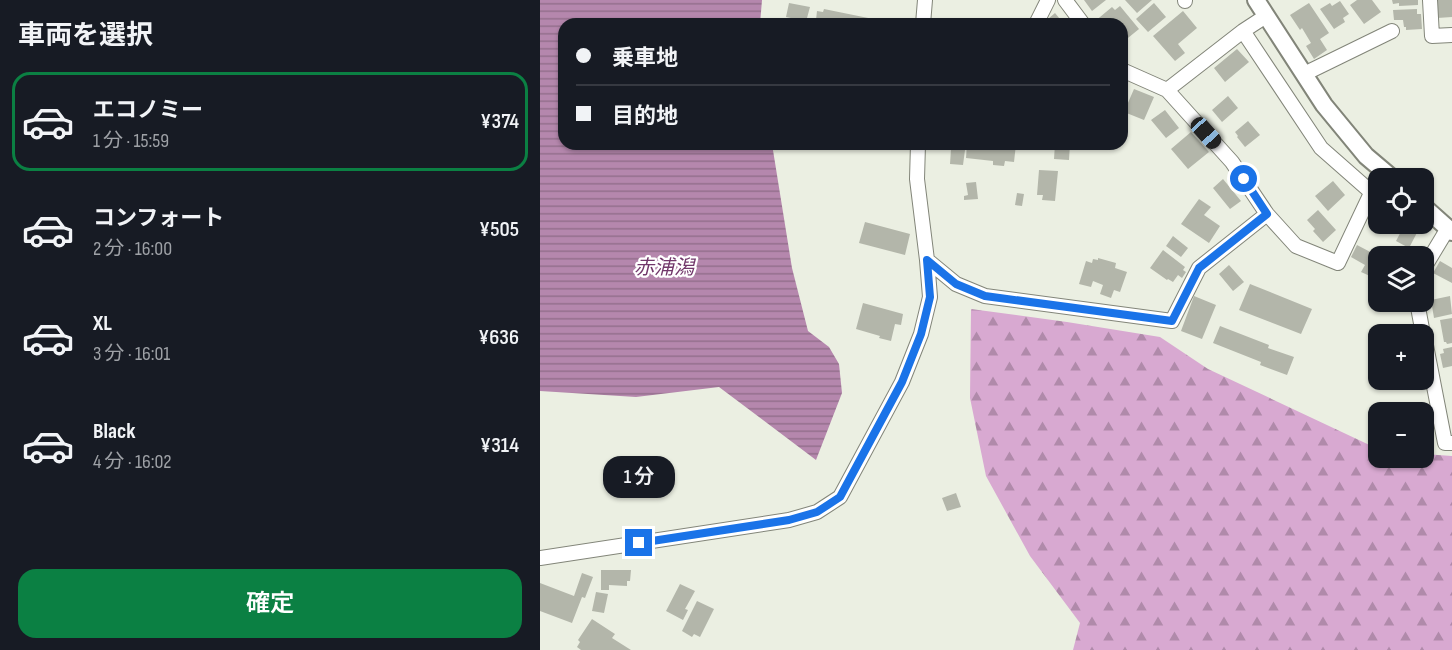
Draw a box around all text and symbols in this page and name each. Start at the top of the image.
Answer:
text: 車両を選択 [18,20,153,52]
text: 乗車地 [612,45,678,72]
icon: car [21,95,75,149]
text: エコノミー [93,97,203,124]
text: 目的地 [612,103,678,130]
text: ¥374 [480,108,519,135]
car [1187,114,1225,152]
text: 1 分 · 15:59 [93,129,169,153]
route start [1230,165,1257,192]
map controls [1368,168,1434,468]
button: locate [1368,168,1434,234]
icon: car [21,203,75,257]
text: コンフォート [93,205,224,232]
text: ¥505 [479,216,519,243]
text: 2 分 · 16:00 [93,237,172,261]
button: layers [1368,246,1434,312]
water label: 赤浦潟 [634,256,697,280]
text: XL [93,310,112,337]
icon: car [21,311,75,365]
text: ¥636 [478,324,519,351]
button: + [1368,324,1434,390]
text: 3 分 · 16:01 [93,342,170,366]
button: − [1368,402,1434,468]
text: Black [93,418,135,445]
icon: car [21,419,75,473]
text: ¥314 [480,432,519,459]
text: 4 分 · 16:02 [93,450,172,474]
callout: 1 分 [603,456,675,498]
text: 1 分 [624,465,654,489]
route end [625,529,652,556]
button: 確定 [18,569,522,638]

